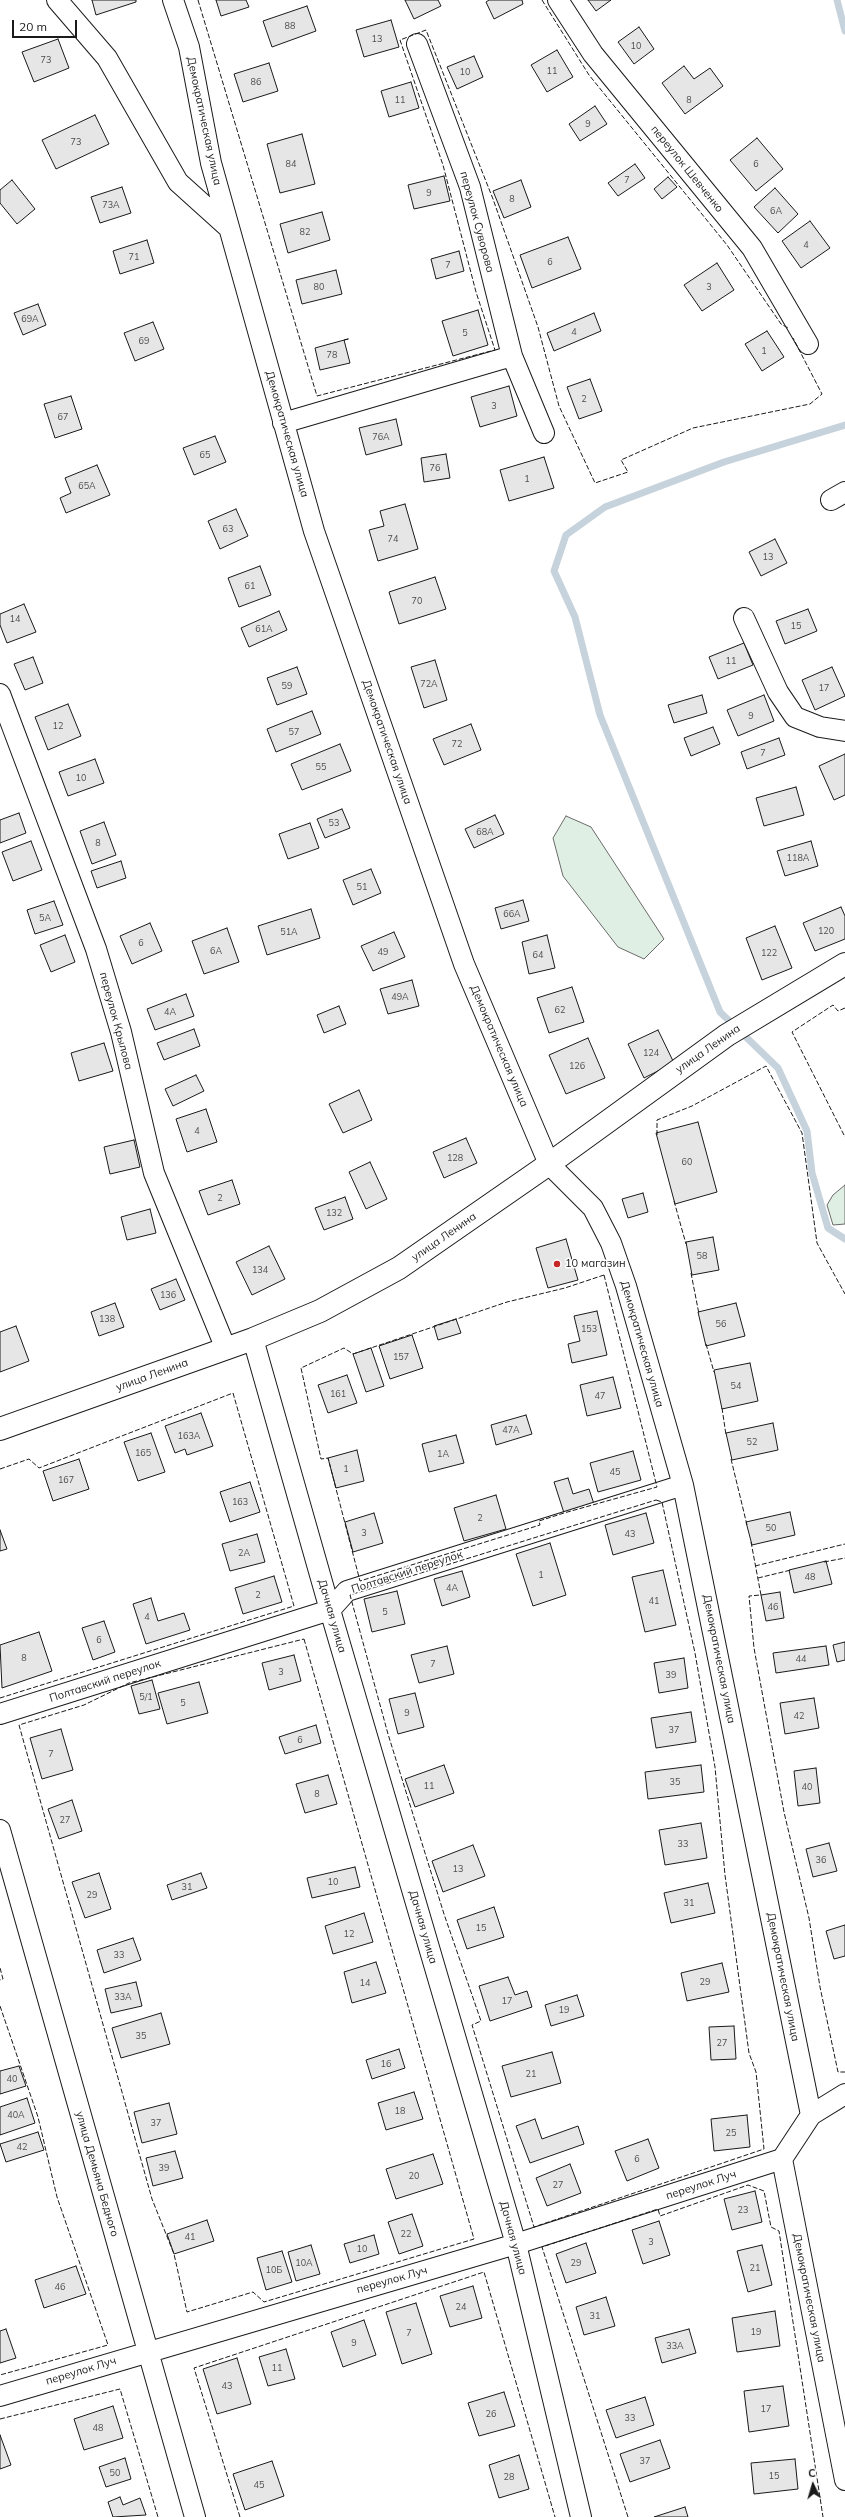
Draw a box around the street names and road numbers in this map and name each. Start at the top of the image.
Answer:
street label: Демократическая улица [184,56,224,186]
street label: переулок Шевченко [648,123,726,215]
street label: переулок Суворова [457,170,497,274]
street label: Демократическая улица [263,369,311,499]
street label: Демократическая улица [359,678,415,806]
street label: переулок Крылова [97,971,135,1071]
street label: Демократическая улица [467,983,531,1109]
street label: улица Ленина [673,1022,743,1076]
street label: улица Ленина [409,1210,479,1264]
street label: Демократическая улица [618,1279,666,1409]
street label: улица Ленина [114,1356,190,1394]
street label: Полтавский переулок [350,1548,464,1596]
street label: Дачная улица [315,1578,349,1654]
street label: Демократическая улица [700,1593,738,1725]
street label: Полтавский переулок [48,1657,162,1705]
street label: Дачная улица [406,1889,440,1965]
street label: Демократическая улица [764,1911,802,2043]
street label: улица Демьяна Бедного [73,2110,121,2238]
street label: переулок Луч [664,2167,738,2203]
street label: Дачная улица [497,2200,529,2276]
street label: Демократическая улица [790,2232,828,2364]
street label: переулок Луч [355,2264,429,2296]
street label: переулок Луч [44,2354,118,2388]

